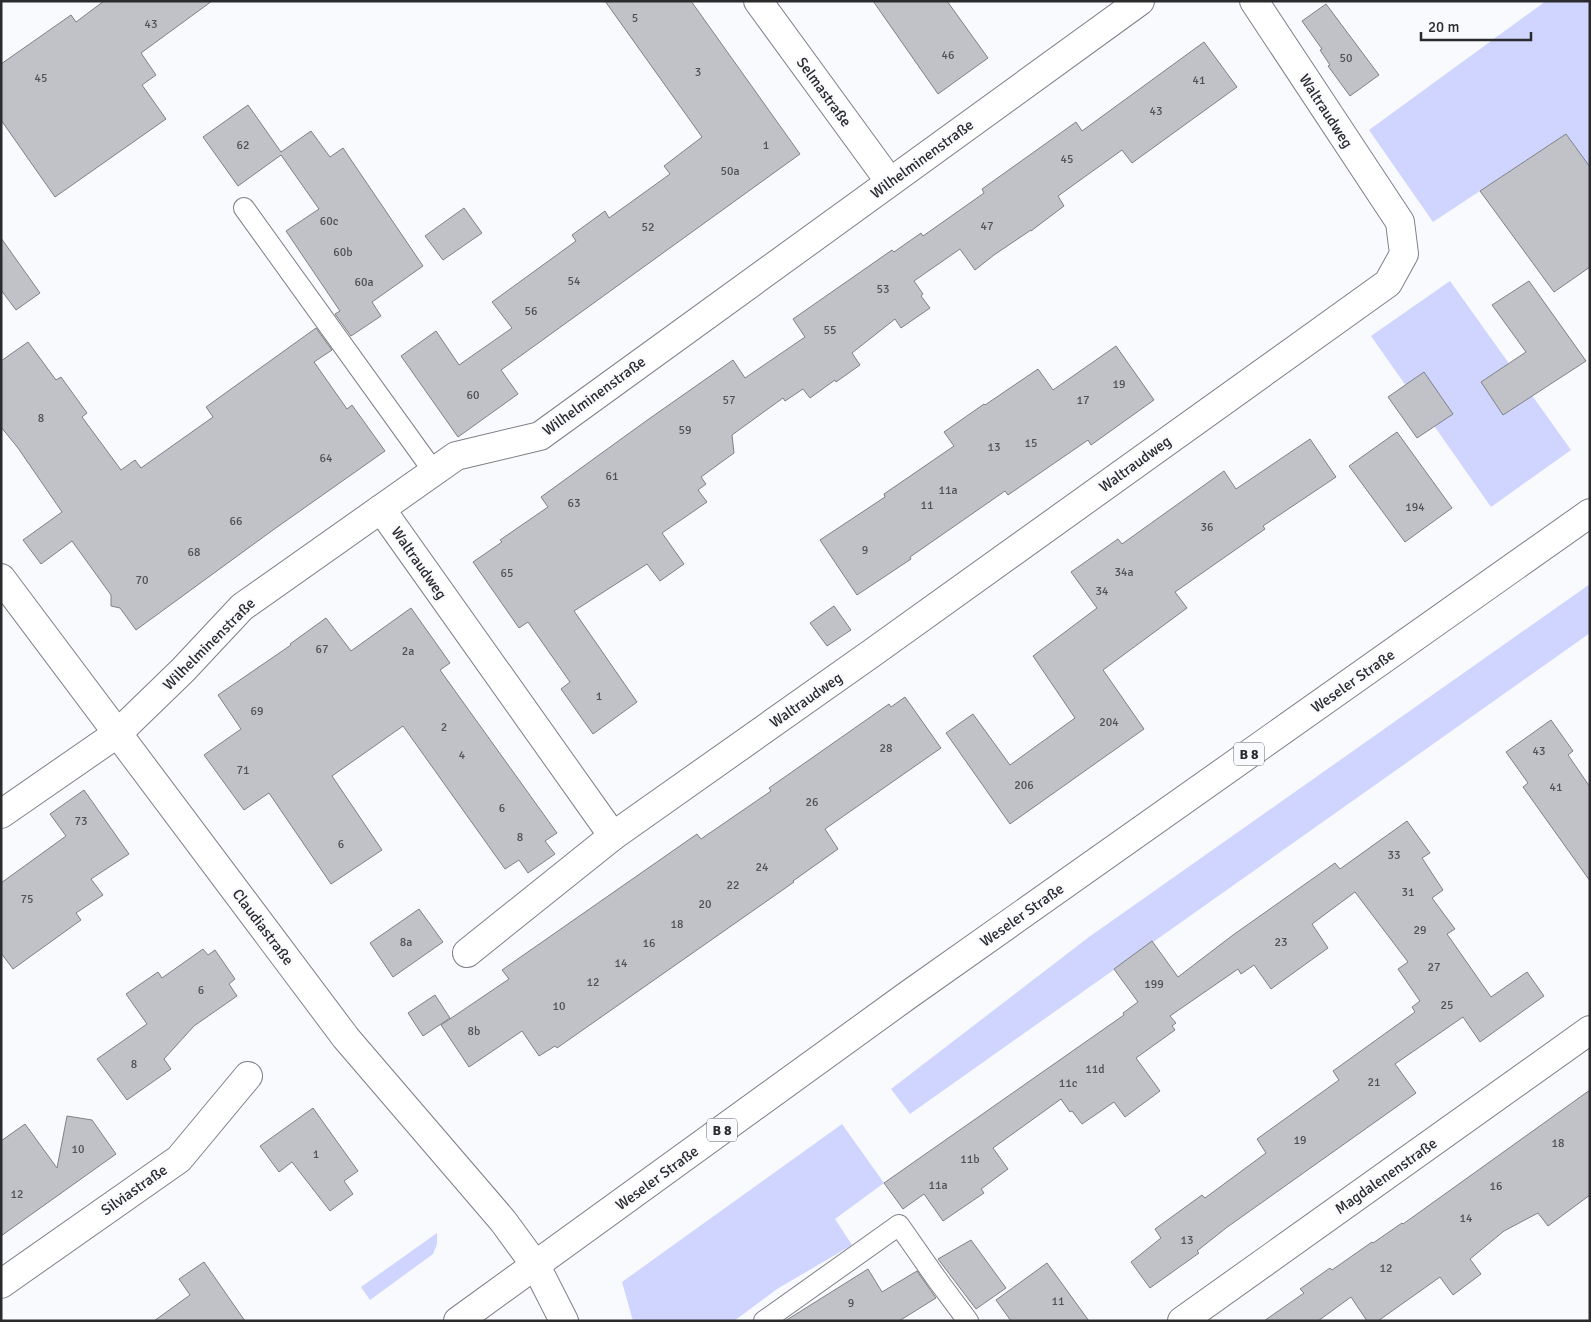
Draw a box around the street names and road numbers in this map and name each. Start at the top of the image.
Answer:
street label: Selmastraße [793,54,855,130]
street label: Waltraudweg [1295,71,1357,151]
street label: Wilhelminenstraße [867,116,977,202]
street label: Wilhelminenstraße [539,353,649,439]
street label: Waltraudweg [1096,432,1175,496]
street label: Waltraudweg [387,523,451,603]
street label: Wilhelminenstraße [159,594,259,694]
street label: Weseler Straße [1308,646,1398,716]
street label: Waltraudweg [766,668,846,732]
road number: B 8 [1234,742,1264,766]
street label: Weseler Straße [977,880,1067,950]
street label: Claudiastraße [229,885,297,969]
road number: B 8 [707,1118,737,1142]
street label: Magdalenenstraße [1331,1134,1441,1218]
street label: Weseler Straße [612,1142,702,1214]
street label: Silviastraße [97,1161,171,1219]

